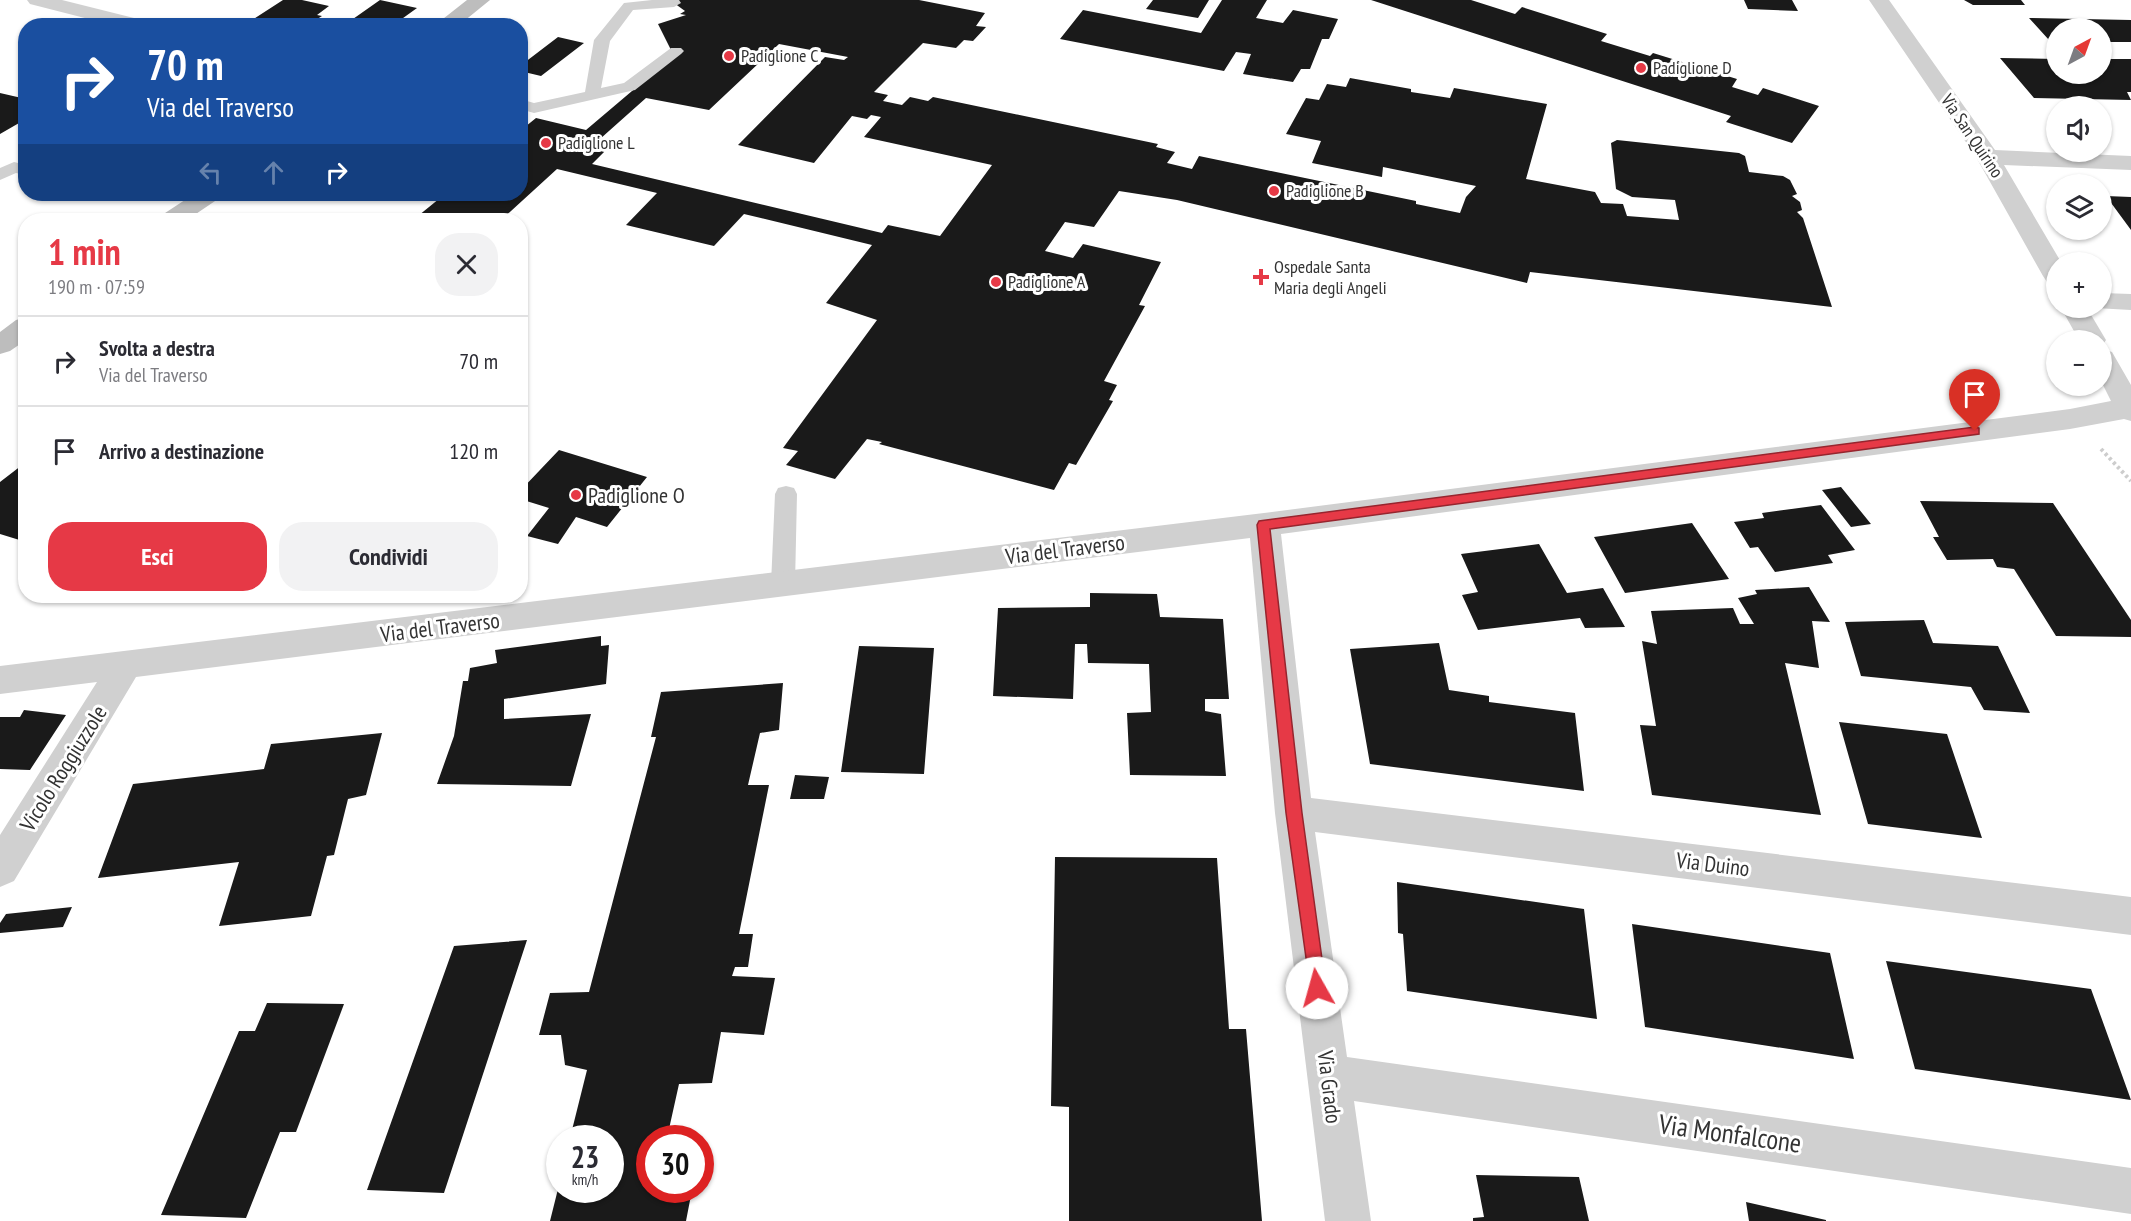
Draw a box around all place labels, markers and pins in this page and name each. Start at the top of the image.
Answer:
place label: Padiglione C [741,44,819,67]
marker: Padiglione C [722,49,736,63]
place label: Padiglione D [1653,56,1732,79]
marker: Padiglione D [1634,61,1648,75]
place label: Padiglione L [558,131,635,154]
marker: Padiglione L [539,136,553,150]
place label: Padiglione B [1286,179,1364,202]
marker: Padiglione B [1267,184,1281,198]
place label: Ospedale Santa Maria degli Angeli [1274,255,1387,299]
marker: Ospedale Santa Maria degli Angeli [1252,268,1270,286]
place label: Padiglione A [1008,270,1086,293]
marker: Padiglione A [989,275,1003,289]
pin [1949,369,2000,431]
place label: Padiglione O [588,481,685,509]
marker: Padiglione O [569,488,583,502]

